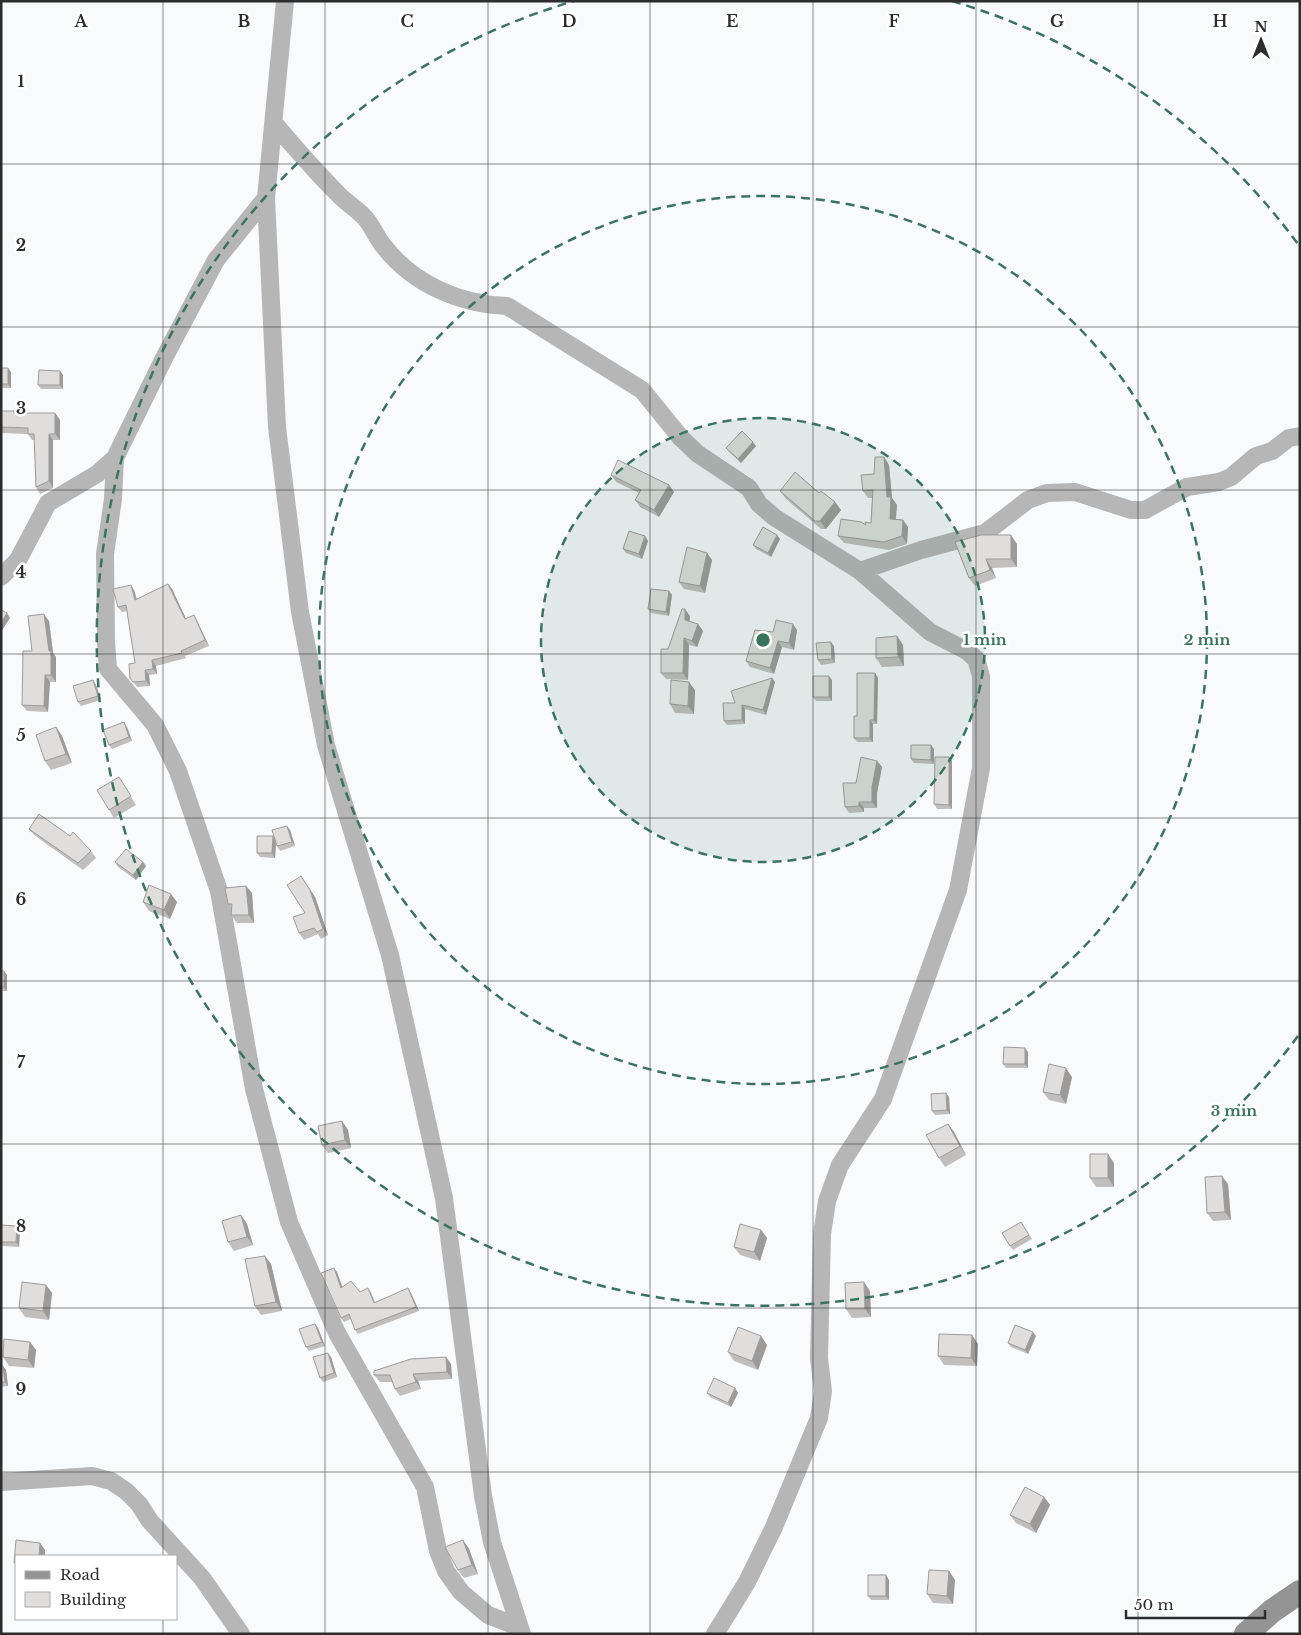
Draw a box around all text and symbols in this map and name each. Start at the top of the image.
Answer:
text: A [74,11,89,31]
text: B [238,11,251,31]
text: C [400,11,414,31]
text: D [562,11,576,31]
text: E [726,11,738,31]
text: F [888,11,900,31]
text: G [1050,11,1064,31]
text: H [1212,11,1228,31]
north arrow [1236,15,1286,65]
text: N [1254,18,1268,36]
text: 1 [18,71,25,91]
text: 2 [16,235,26,255]
text: 3 [16,398,26,418]
text: 4 [16,562,26,582]
text: 1 min [963,630,1007,649]
text: 2 min [1184,630,1230,649]
centre of rings [754,631,772,649]
text: 5 [16,725,26,745]
text: 6 [16,889,27,909]
text: 7 [17,1052,26,1072]
text: 3 min [1211,1101,1257,1120]
text: 8 [16,1216,26,1236]
text: 9 [16,1379,27,1399]
legend [15,1555,178,1620]
text: Road [60,1565,100,1584]
scale bar [1126,1588,1265,1620]
text: Building [60,1590,127,1609]
text: 50 m [1134,1595,1174,1614]

